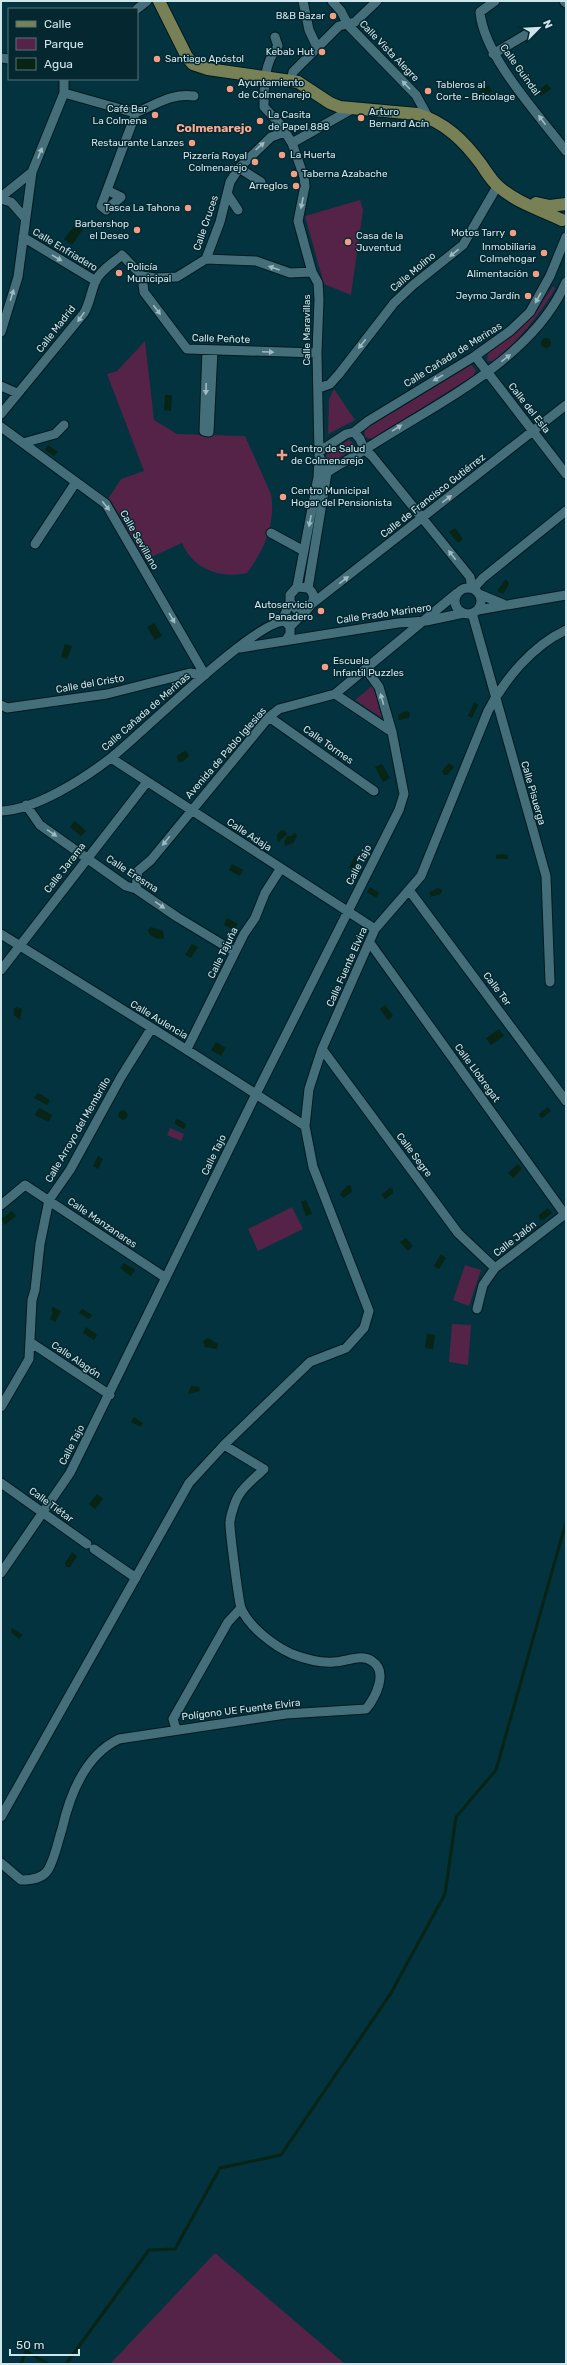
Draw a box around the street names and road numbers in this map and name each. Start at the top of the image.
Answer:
street label: Calle Vista Alegre [357,18,422,84]
street label: Calle Guindal [497,42,543,98]
street label: Calle Cruces [191,194,221,252]
street label: Calle Enfriadero [30,226,100,274]
street label: Calle Molino [388,249,438,294]
street label: Calle Maravillas [301,294,313,366]
street label: Calle Madrid [34,303,78,355]
street label: Calle Cañada de Merinas [402,320,504,390]
street label: Calle Peñote [192,332,251,346]
street label: Calle del Esla [506,380,552,436]
street label: Calle de Francisco Gutiérrez [378,451,488,541]
street label: Calle Sevillano [117,508,161,572]
street label: Calle Prado Marinero [336,601,432,627]
street label: Calle Cañada de Merinas [99,670,193,754]
street label: Calle del Cristo [55,672,125,696]
street label: Avenida de Pablo Iglesias [183,705,269,801]
street label: Calle Tormes [300,723,356,767]
street label: Calle Pisuerga [518,760,548,826]
street label: Calle Adaja [224,816,274,854]
street label: Calle Jarama [42,840,88,896]
street label: Calle Tajo [344,843,374,887]
street label: Calle Eresma [104,853,160,895]
street label: Calle Tajuña [205,925,241,981]
street label: Calle Fuente Elvira [324,925,370,1009]
street label: Calle Ter [480,970,514,1008]
street label: Calle Aulencia [128,998,190,1042]
street label: Calle Llobregat [452,1041,502,1105]
street label: Calle Arroyo del Membrillo [43,1075,113,1185]
street label: Calle Segre [394,1131,435,1180]
street label: Calle Tajo [199,1133,229,1177]
street label: Calle Manzanares [65,1195,139,1251]
street label: Calle Jalón [491,1219,539,1259]
street label: Calle Alagón [49,1339,103,1381]
street label: Calle Tajo [57,1423,87,1467]
street label: Calle Tiétar [27,1485,76,1525]
street label: Polígono UE Fuente Elvira [181,1697,301,1723]

